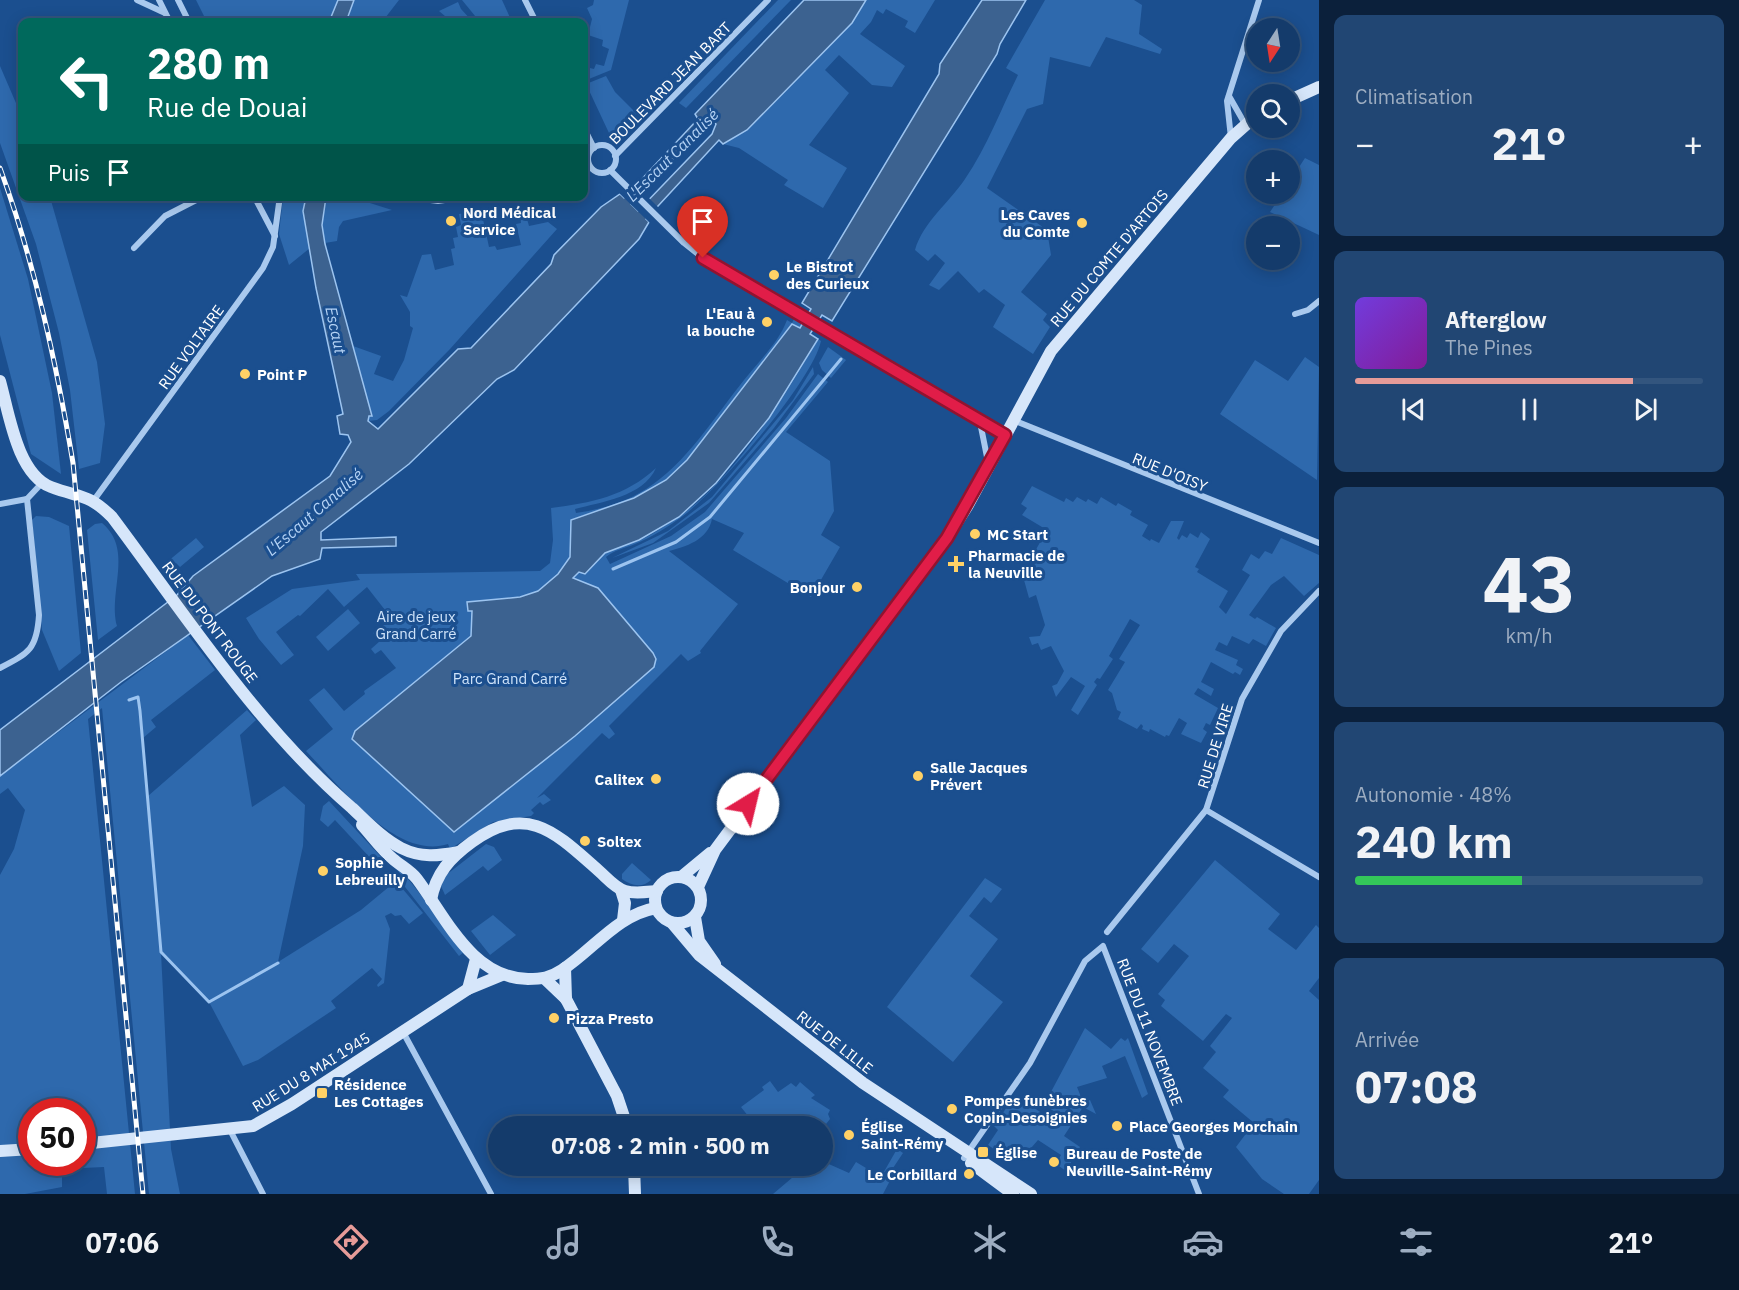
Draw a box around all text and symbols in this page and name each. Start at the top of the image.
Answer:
street label: BOULEVARD JEAN BART [605,18,735,148]
north arrow [1246,18,1300,72]
map controls [1246,18,1300,270]
text: 280 m [147,36,270,91]
icon: left [48,42,126,120]
text: Climatisation [1355,83,1473,110]
button: search [1246,84,1300,138]
text: Rue de Douai [147,89,307,124]
water label: L'Escaut Canalisé [622,105,722,205]
text: 21° [1491,114,1567,172]
text: − [1355,122,1375,165]
text: + [1683,122,1703,165]
button: + [1246,150,1300,204]
icon: arrive [102,156,135,189]
text: Puis [48,158,90,187]
street label: RUE DU COMTE D'ARTOIS [1046,185,1172,331]
pin [677,196,728,258]
place label: Nord Médical Service [463,203,556,239]
icon: arrive [686,205,719,238]
place label: Les Caves du Comte [1001,205,1070,241]
marker: Nord Médical Service [444,214,458,228]
marker: Les Caves du Comte [1075,216,1089,230]
button: − [1246,216,1300,270]
place label: Le Bistrot des Curieux [786,257,870,293]
marker: Le Bistrot des Curieux [767,268,781,282]
street label: RUE VOLTAIRE [154,301,228,393]
place label: L'Eau à la bouche [687,304,755,340]
water label: Escaut [321,305,351,356]
text: Afterglow [1445,305,1547,334]
marker: L'Eau à la bouche [760,315,774,329]
text: The Pines [1445,334,1533,361]
place label: Point P [257,365,308,384]
marker: Point P [238,367,252,381]
icon: previous [1397,393,1430,426]
icon: pause [1513,393,1546,426]
icon: next [1629,393,1662,426]
street label: RUE D'OISY [1130,448,1210,496]
water label: L'Escaut Canalisé [261,464,367,560]
place label: MC Start [987,525,1048,544]
marker: MC Start [968,527,982,541]
text: 43 [1482,532,1576,633]
place label: Pharmacie de la Neuville [968,546,1065,582]
street label: RUE DU PONT ROUGE [158,557,262,687]
marker: Pharmacie de la Neuville [949,557,963,571]
place label: Bonjour [790,578,845,597]
marker: Bonjour [850,580,864,594]
park label: Aire de jeux Grand Carré [375,607,457,643]
text: km/h [1505,622,1553,649]
park label: Parc Grand Carré [453,669,567,688]
street label: RUE DE VIRE [1193,701,1237,791]
place label: Salle Jacques Prévert [930,758,1028,794]
marker: Salle Jacques Prévert [911,769,925,783]
place label: Calitex [595,770,645,789]
marker: Calitex [649,772,663,786]
position arrow [716,772,780,836]
text: Autonomie · 48% [1355,781,1512,808]
text: 240 km [1355,812,1513,870]
place label: Soltex [597,832,642,851]
marker: Soltex [578,834,592,848]
place label: Sophie Lebreuilly [335,853,405,889]
marker: Sophie Lebreuilly [316,864,330,878]
street label: RUE DU 11 NOVEMBRE [1113,956,1187,1108]
street label: RUE DE LILLE [793,1006,877,1078]
place label: Pizza Presto [566,1009,653,1028]
marker: Pizza Presto [547,1011,561,1025]
text: Arrivée [1355,1026,1419,1053]
street label: RUE DU 8 MAI 1945 [248,1028,374,1116]
text: 07:08 [1355,1057,1478,1115]
place label: Résidence Les Cottages [334,1075,424,1111]
marker: Résidence Les Cottages [315,1086,329,1100]
place label: Pompes funèbres Copin-Desoignies [964,1091,1088,1127]
speed limit sign: 50 [18,1098,96,1176]
marker: Pompes funèbres Copin-Desoignies [945,1102,959,1116]
place label: Église Saint-Rémy [861,1117,943,1153]
place label: Place Georges Morchain [1129,1117,1298,1136]
marker: Place Georges Morchain [1110,1119,1124,1133]
marker: Église Saint-Rémy [842,1128,856,1142]
text: 07:08 · 2 min · 500 m [551,1131,770,1160]
place label: Église [995,1143,1037,1162]
place label: Bureau de Poste de Neuville-Saint-Rémy [1066,1144,1212,1180]
marker: Église [976,1145,990,1159]
marker: Bureau de Poste de Neuville-Saint-Rémy [1047,1155,1061,1169]
place label: Le Corbillard [867,1165,957,1184]
marker: Le Corbillard [962,1167,976,1181]
icon: directions [330,1221,372,1263]
icon: music [543,1221,585,1263]
icon: phone [756,1221,798,1263]
icon: climate [969,1221,1011,1263]
icon: car [1182,1221,1224,1263]
icon: filters [1395,1221,1437,1263]
text: 07:06 [86,1225,159,1260]
text: 21° [1608,1225,1653,1260]

